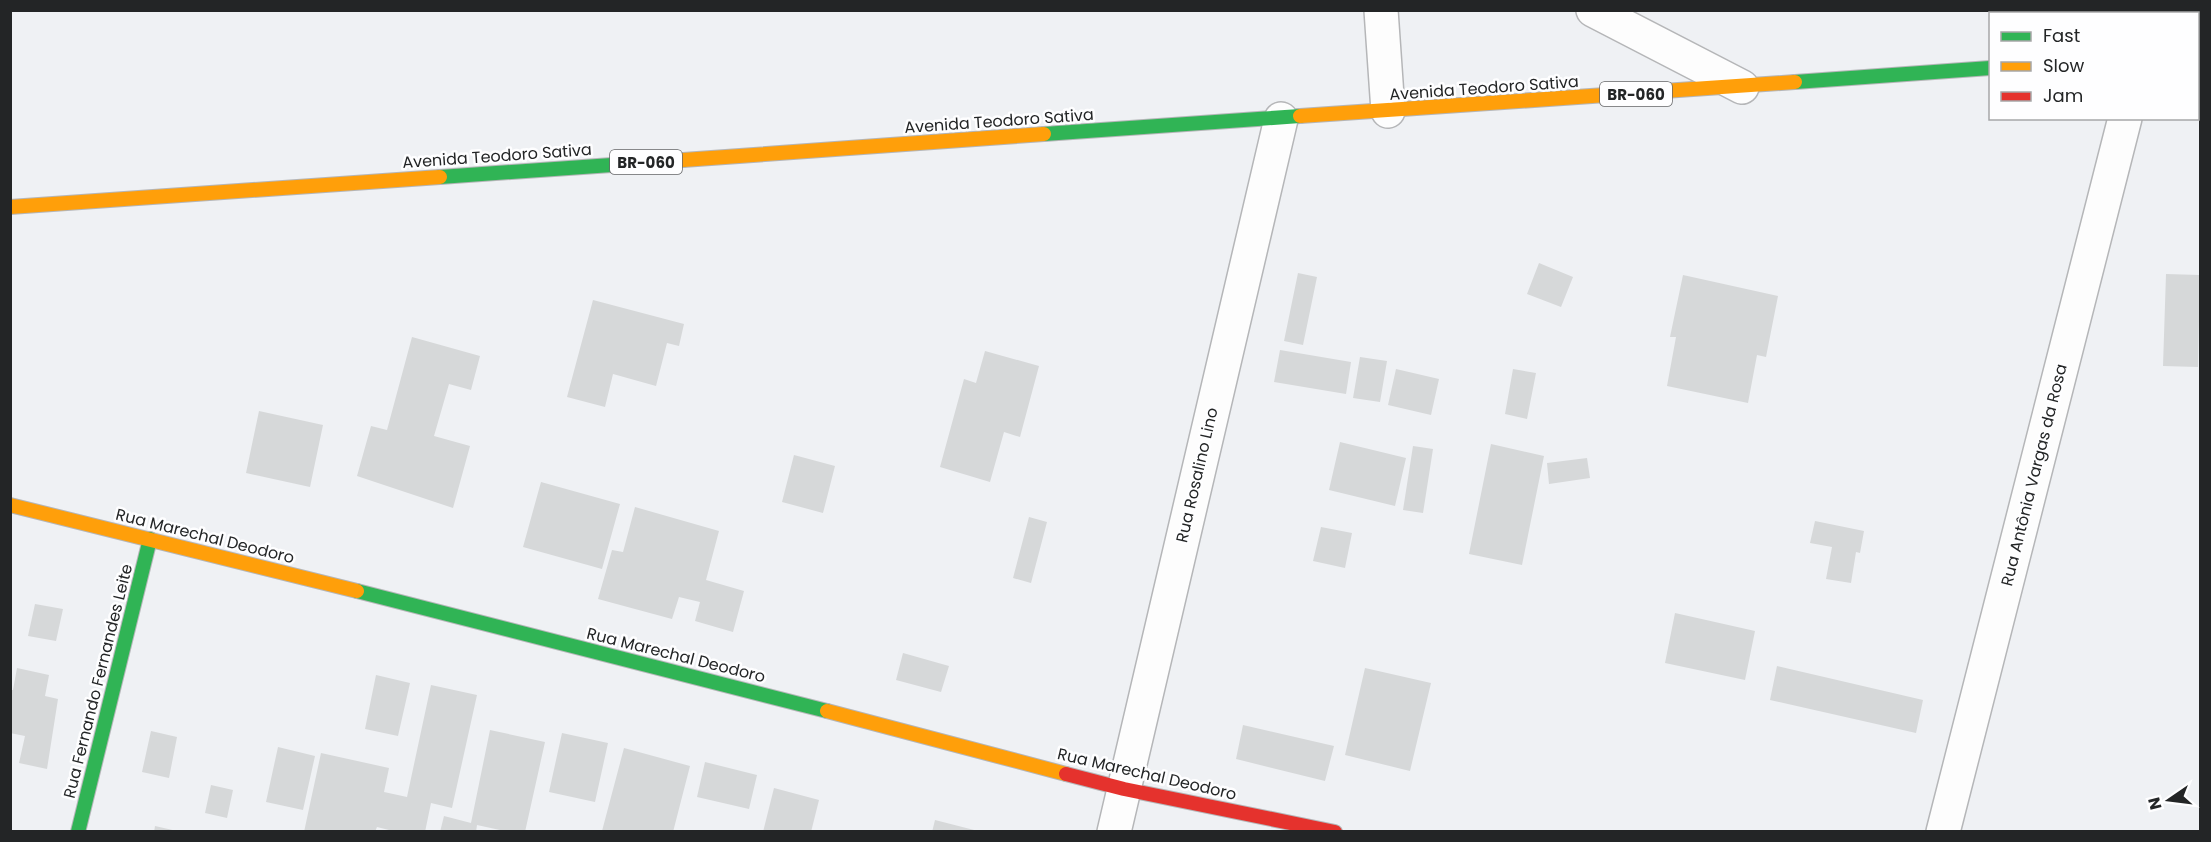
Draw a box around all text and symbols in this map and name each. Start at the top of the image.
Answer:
legend [1989,12,2199,120]
text: Fast [2043,23,2080,48]
text: Slow [2043,53,2085,78]
street label: Avenida Teodoro Sativa [1388,70,1580,106]
road number: BR-060 [1600,82,1672,106]
text: Jam [2043,83,2083,108]
street label: Avenida Teodoro Sativa [903,103,1095,139]
street label: Avenida Teodoro Sativa [401,138,593,174]
road number: BR-060 [610,150,682,174]
street label: Rua Antônia Vargas da Rosa [1995,361,2073,589]
street label: Rua Rosalino Lino [1170,405,1224,545]
street label: Rua Marechal Deodoro [113,503,297,569]
street label: Rua Fernando Fernandes Leite [58,561,138,801]
street label: Rua Marechal Deodoro [584,622,768,688]
street label: Rua Marechal Deodoro [1055,742,1239,806]
north arrow [2139,770,2199,830]
text: N [2142,795,2168,812]

